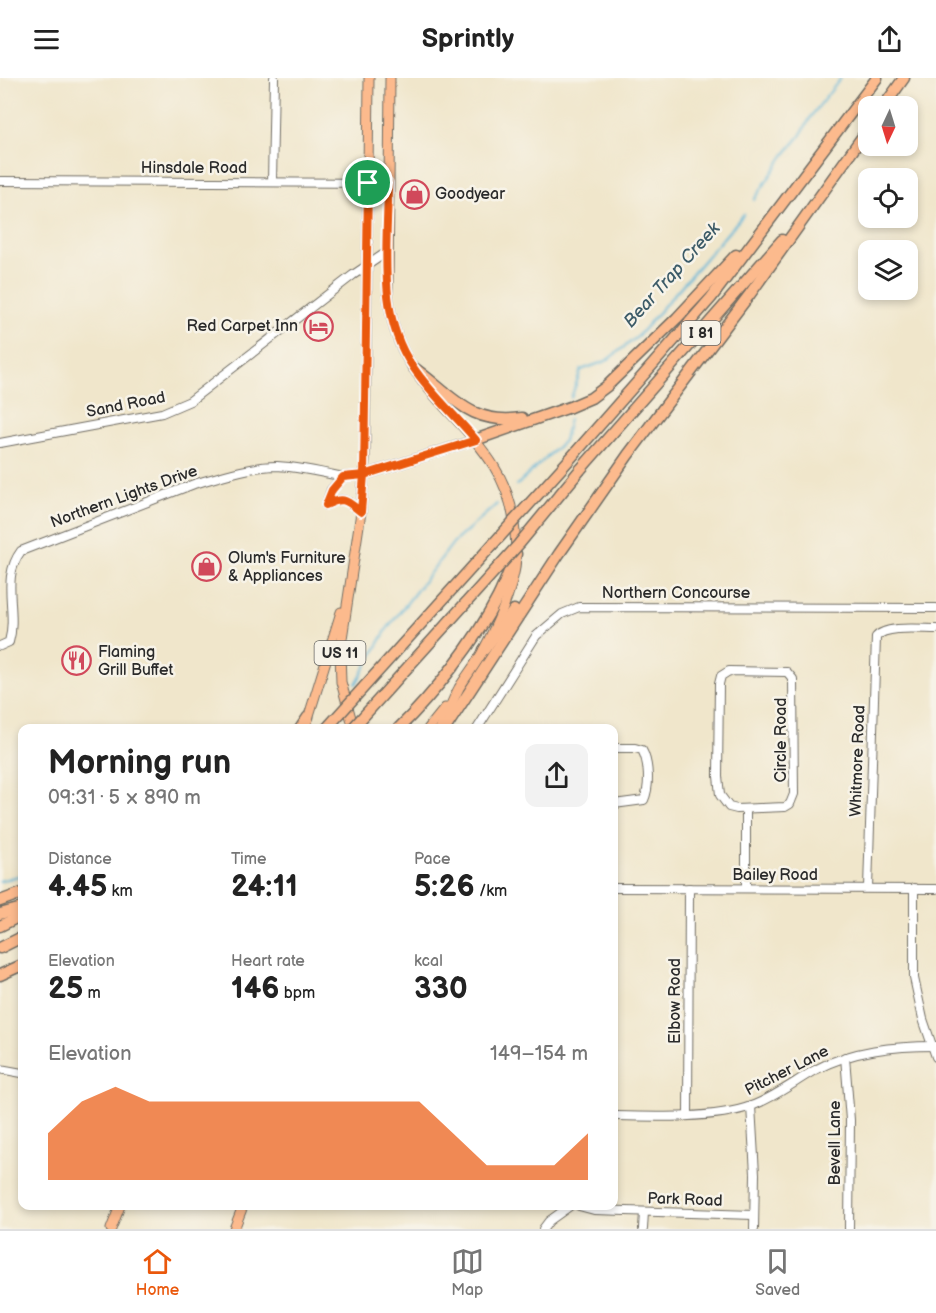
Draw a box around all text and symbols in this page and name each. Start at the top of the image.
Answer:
icon: menu [30,23,63,56]
text: Sprintly [422,23,514,55]
icon: share [873,23,906,56]
north arrow [858,96,918,156]
map controls [858,96,918,300]
pin [342,157,393,208]
street label: Hinsdale Road [141,159,247,178]
icon: arrive [351,166,384,199]
button: locate [858,168,918,228]
shop icon: Goodyear [398,178,430,210]
place label: Goodyear [435,185,505,204]
water label: Bear Trap Creek [619,217,725,332]
button: layers [858,240,918,300]
hotel icon: Red Carpet Inn [303,310,335,342]
place label: Red Carpet Inn [186,317,298,336]
road number: I 81 [682,321,720,345]
street label: Sand Road [85,388,167,422]
street label: Northern Lights Drive [48,461,201,532]
place label: Olum's Furniture & Appliances [228,549,346,586]
shop icon: Olum's Furniture & Appliances [191,551,223,583]
street label: Northern Concourse [602,584,751,603]
road number: US 11 [314,641,366,665]
place label: Flaming Grill Buffet [98,643,173,680]
restaurant icon: Flaming Grill Buffet [61,645,93,677]
street label: Circle Road [772,697,791,783]
street label: Whitmore Road [847,705,869,817]
text: Morning run [48,743,231,783]
button: share [525,744,588,807]
text: 09:31 · 5 × 890 m [48,786,201,810]
text: Distance [48,850,112,869]
text: Time [231,850,266,869]
text: Pace [414,850,450,869]
street label: Bailey Road [732,866,818,885]
text: 4.45 [48,869,107,905]
text: 24:11 [231,869,298,905]
text: 5:26 [414,869,475,905]
text: km [107,882,133,901]
text: /km [475,882,507,901]
text: Elevation [48,952,115,971]
text: Heart rate [231,952,305,971]
text: kcal [414,952,443,971]
street label: Elbow Road [666,958,685,1044]
text: 25 [48,971,83,1007]
text: 146 [231,971,279,1007]
text: 330 [414,971,468,1007]
text: m [83,984,101,1003]
text: bpm [279,984,315,1003]
text: Elevation [48,1042,131,1066]
text: 149–154 m [490,1042,588,1066]
street label: Pitcher Lane [742,1042,833,1100]
street label: Bevell Lane [826,1100,845,1186]
street label: Park Road [647,1189,723,1211]
tab: Home [136,1245,179,1300]
tab: Map [451,1245,484,1300]
tab: Saved [755,1245,800,1300]

